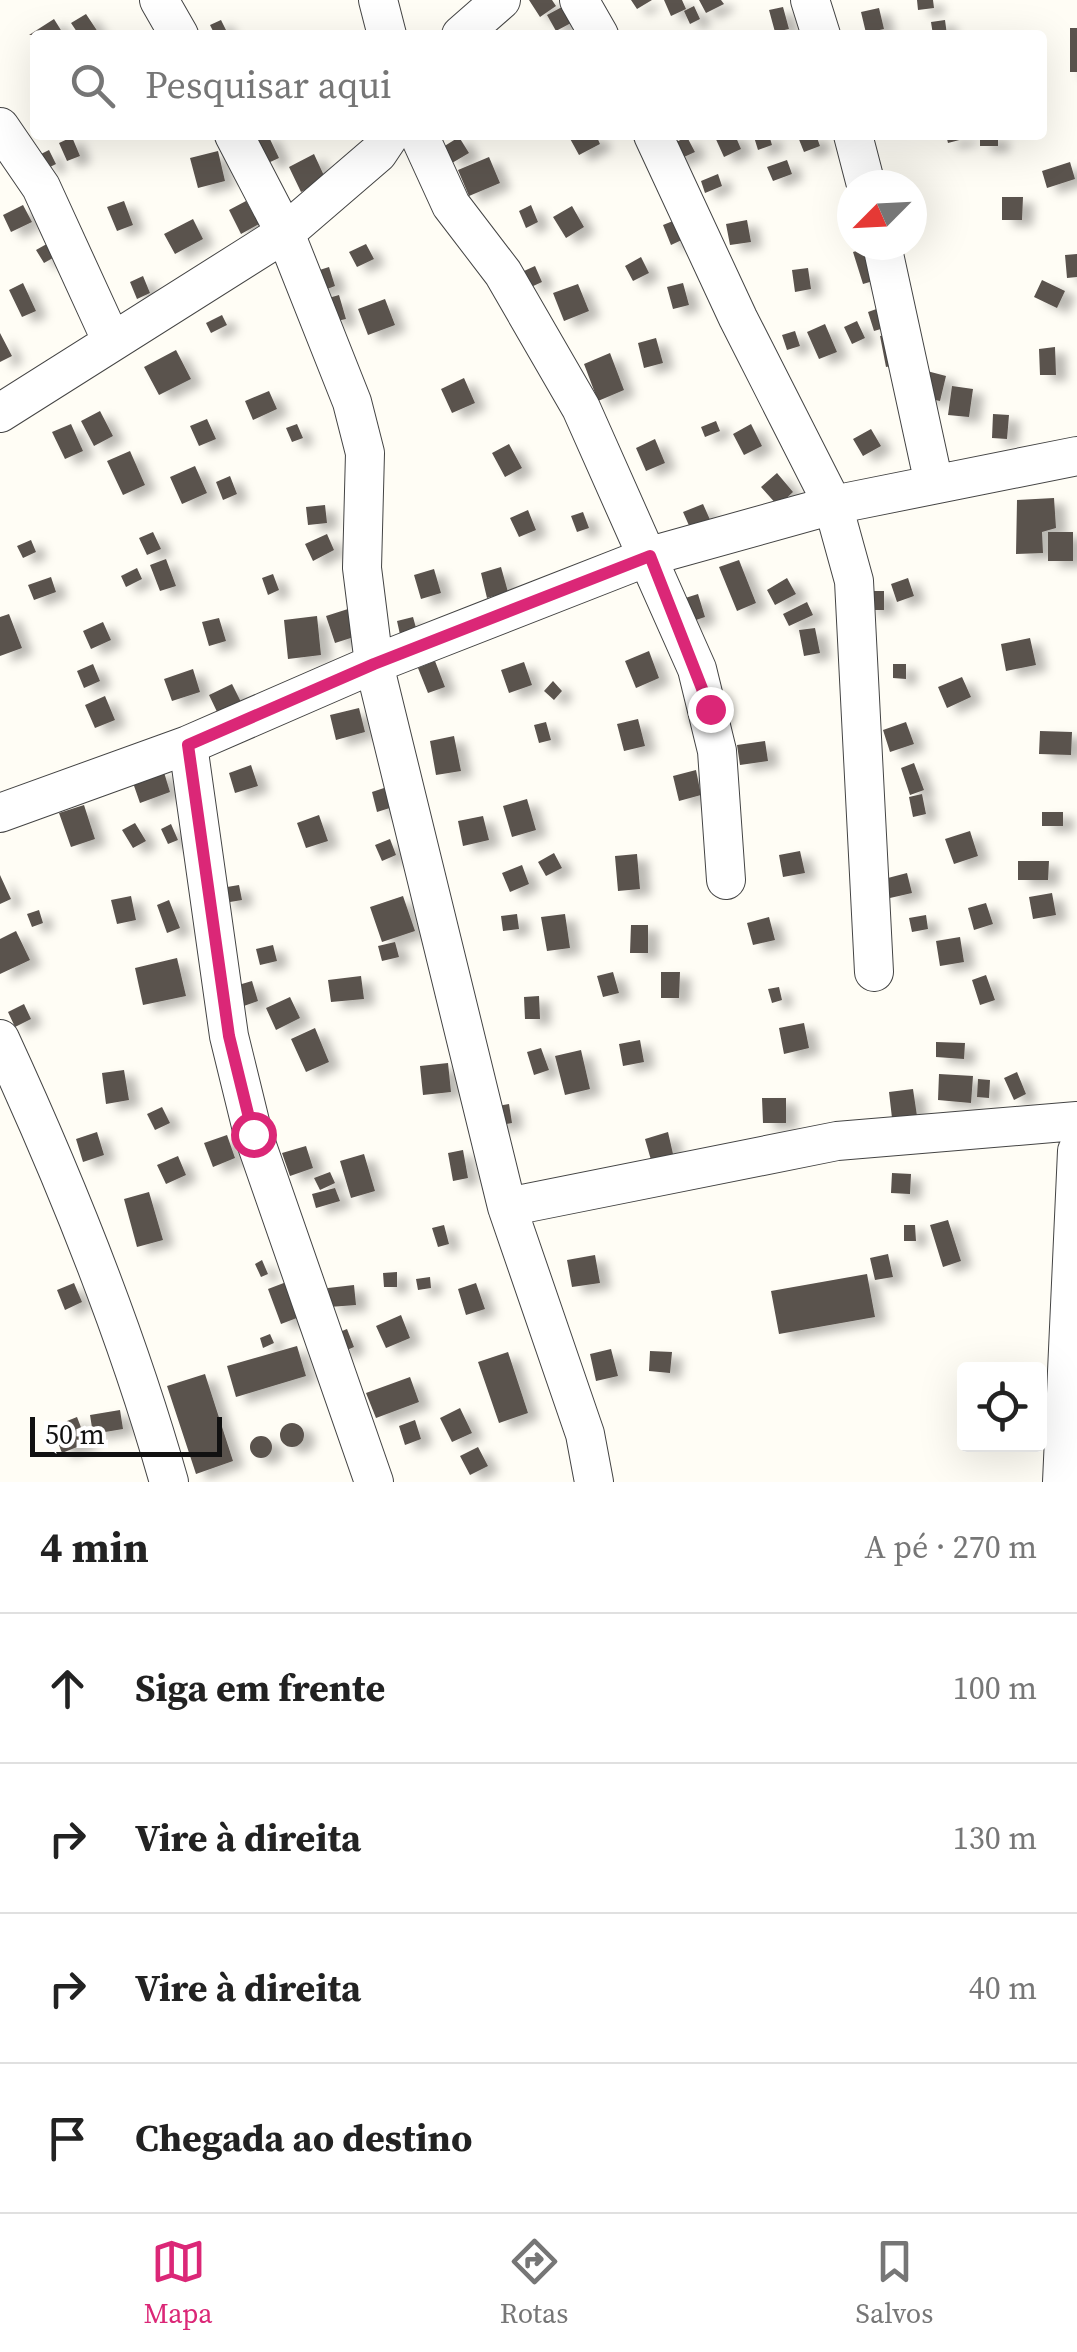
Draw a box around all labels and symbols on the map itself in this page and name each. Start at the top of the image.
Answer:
north arrow [837,170,927,260]
route end [688,687,734,733]
route start [231,1112,277,1158]
scale bar [30,1412,222,1456]

